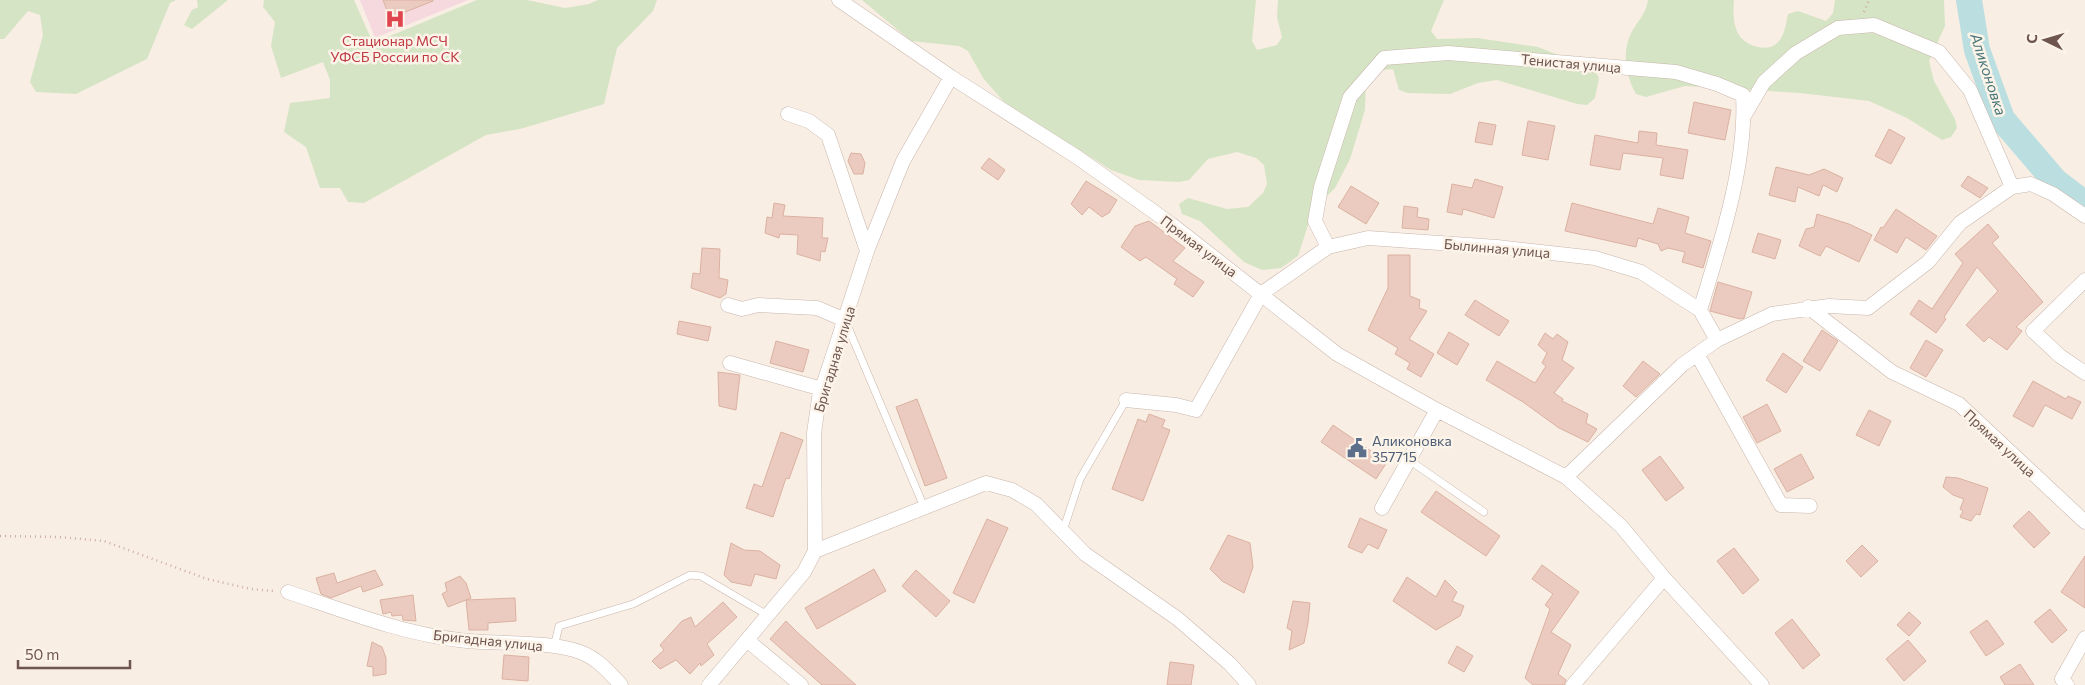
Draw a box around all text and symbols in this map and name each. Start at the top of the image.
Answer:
hospital icon: Стационар МСЧ УФСБ России по СК [384,8,406,30]
north arrow [2020,15,2070,65]
water label: Аликоновка [1967,30,2011,118]
place label: Стационар МСЧ УФСБ России по СК [330,32,460,65]
text: С [2023,33,2040,44]
street label: Тенистая улица [1520,50,1622,76]
street label: Прямая улица [1157,212,1241,280]
street label: Былинная улица [1443,235,1551,261]
street label: Бригадная улица [810,304,858,414]
street label: Прямая улица [1961,406,2039,480]
place label: Аликоновка 357715 [1372,432,1452,465]
public building icon: Аликоновка 357715 [1346,437,1368,459]
street label: Бригадная улица [432,626,544,654]
scale bar [18,638,130,670]
text: 50 m [25,645,59,663]

